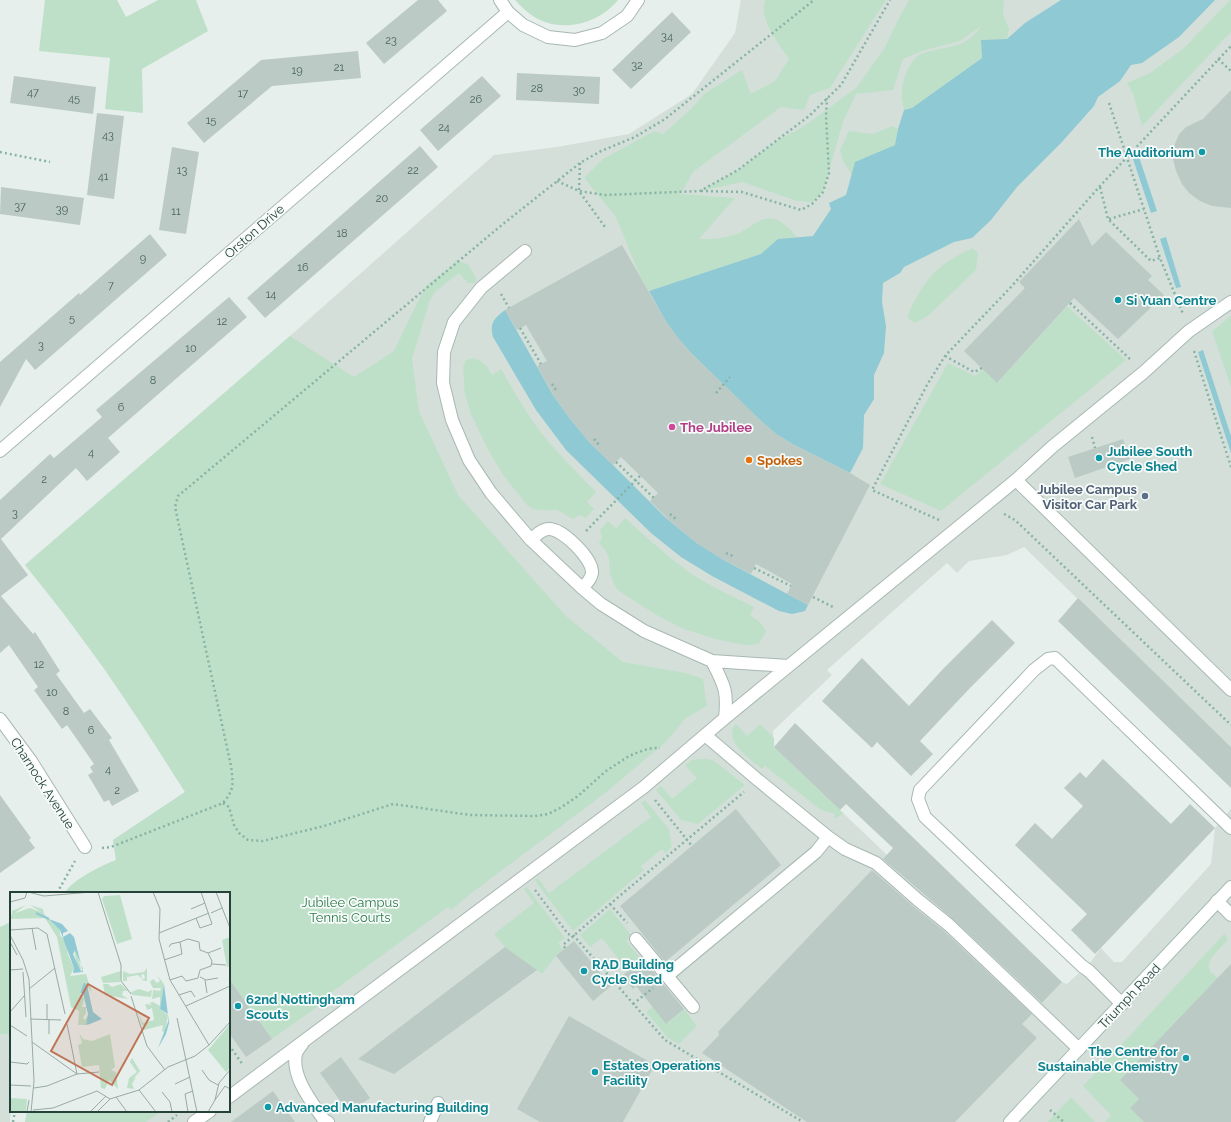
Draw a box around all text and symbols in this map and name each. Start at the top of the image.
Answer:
house number: 34 [661,30,673,43]
house number: 23 [385,34,397,47]
house number: 32 [631,59,643,72]
house number: 21 [334,61,345,74]
house number: 19 [291,64,303,77]
house number: 28 [531,82,543,95]
house number: 30 [573,84,586,97]
house number: 47 [27,86,39,99]
house number: 17 [238,87,248,100]
house number: 45 [68,92,80,105]
house number: 26 [470,93,483,106]
house number: 15 [206,114,216,127]
house number: 24 [438,121,450,134]
house number: 43 [102,129,114,142]
place label: The Auditorium [1098,145,1194,160]
marker: The Auditorium [1197,147,1207,157]
house number: 13 [177,164,187,177]
house number: 22 [407,164,419,177]
house number: 41 [98,170,109,183]
house number: 20 [376,192,388,205]
house number: 37 [14,200,26,213]
street label: Orston Drive [221,201,288,261]
house number: 39 [56,203,68,216]
house number: 11 [171,205,181,218]
house number: 18 [336,227,348,240]
house number: 9 [140,252,146,265]
house number: 16 [297,261,309,274]
house number: 7 [108,279,114,292]
house number: 14 [266,288,276,301]
place label: Si Yuan Centre [1126,293,1217,308]
marker: Si Yuan Centre [1113,295,1123,305]
house number: 5 [69,312,75,325]
house number: 12 [217,315,227,328]
house number: 3 [38,339,44,352]
house number: 10 [185,342,197,355]
house number: 8 [150,374,156,387]
house number: 6 [118,401,125,414]
place label: The Jubilee [680,420,752,435]
marker: The Jubilee [667,422,677,432]
place label: Jubilee South Cycle Shed [1107,444,1193,474]
house number: 4 [88,446,94,459]
place label: Spokes [757,453,803,468]
marker: Jubilee South Cycle Shed [1094,453,1104,463]
marker: Spokes [744,455,754,465]
house number: 2 [41,473,47,486]
place label: Jubilee Campus Visitor Car Park [1037,482,1138,512]
marker: Jubilee Campus Visitor Car Park [1140,491,1150,501]
house number: 3 [12,507,18,520]
house number: 12 [34,658,44,671]
house number: 10 [46,686,58,699]
house number: 8 [63,705,69,718]
house number: 6 [88,724,95,737]
street label: Charnock Avenue [7,735,78,832]
house number: 4 [105,763,111,776]
house number: 2 [114,784,120,797]
inset map [10,892,230,1112]
park label: Jubilee Campus Tennis Courts [302,895,398,925]
place label: RAD Building Cycle Shed [592,957,674,987]
street label: Triumph Road [1095,961,1163,1032]
marker: RAD Building Cycle Shed [579,966,589,976]
place label: 62nd Nottingham Scouts [246,992,355,1022]
marker: 62nd Nottingham Scouts [233,1001,243,1011]
place label: The Centre for Sustainable Chemistry [1038,1044,1178,1074]
marker: The Centre for Sustainable Chemistry [1181,1053,1191,1063]
place label: Estates Operations Facility [603,1058,721,1088]
marker: Estates Operations Facility [590,1067,600,1077]
place label: Advanced Manufacturing Building [276,1100,489,1115]
marker: Advanced Manufacturing Building [263,1102,273,1112]

